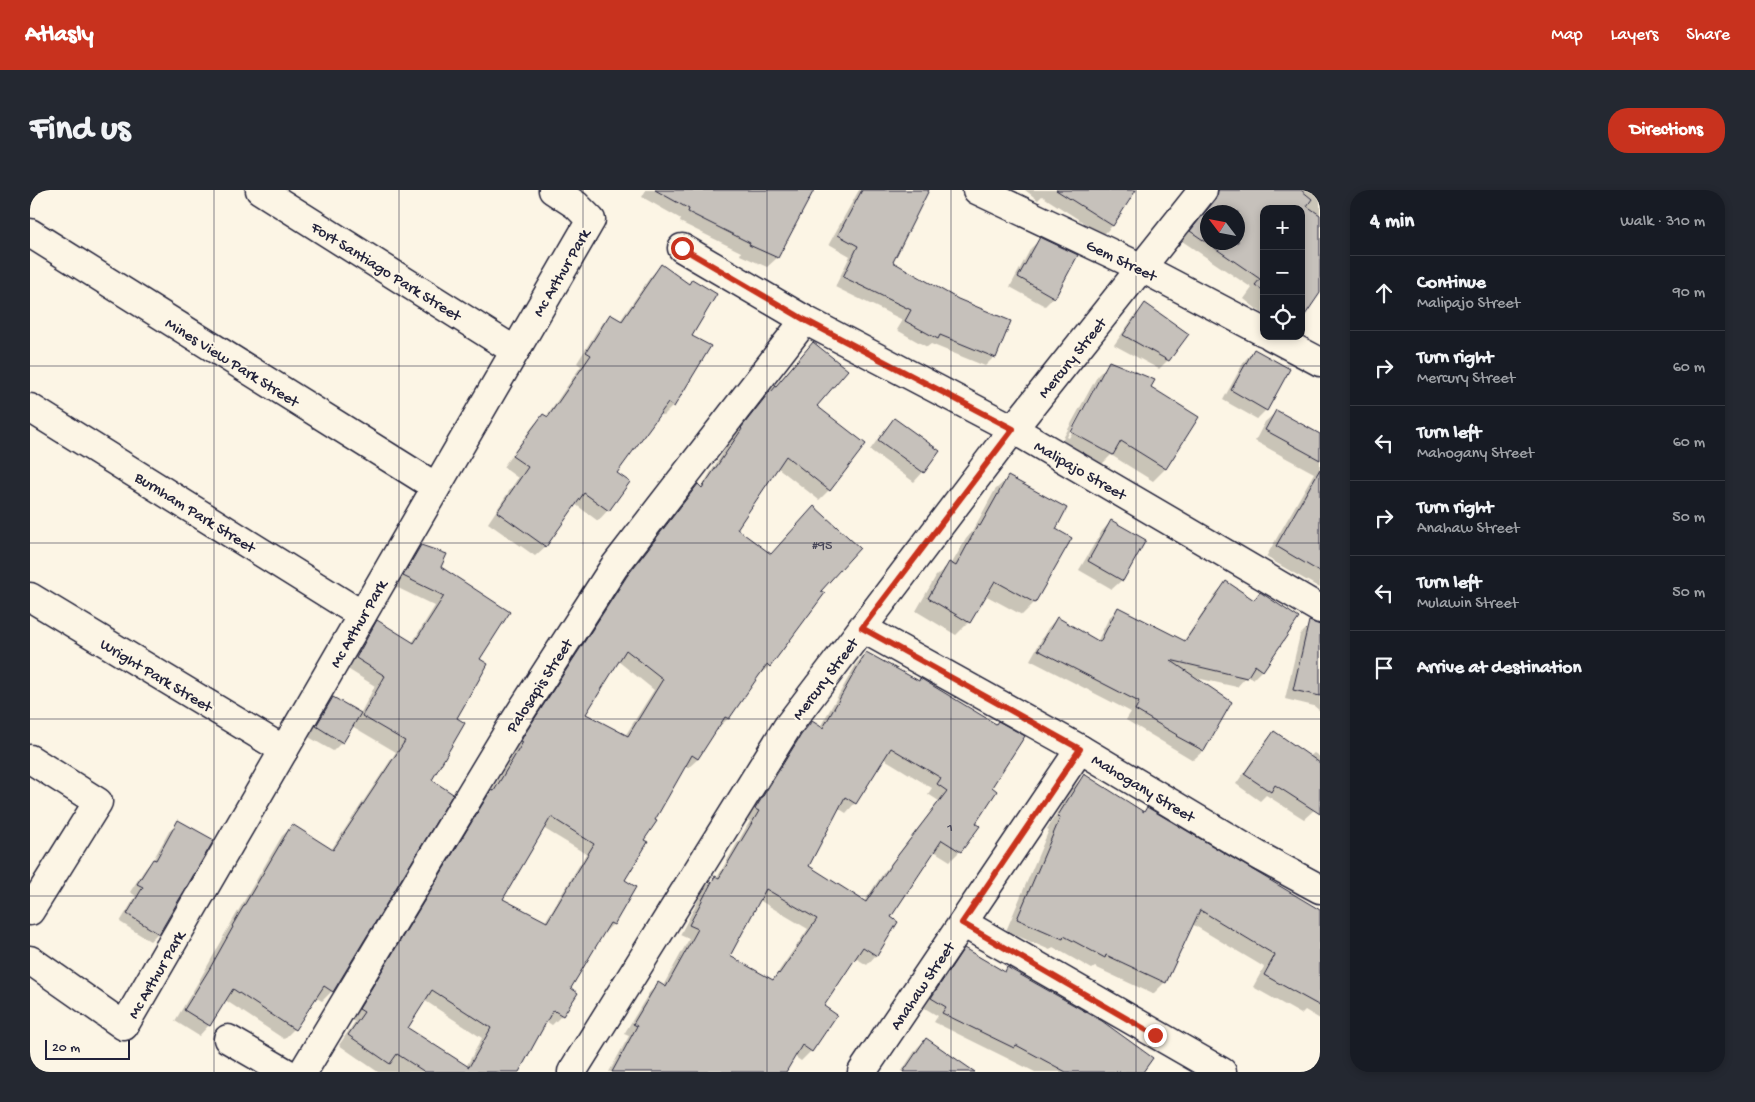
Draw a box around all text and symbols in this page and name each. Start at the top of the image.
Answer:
text: Atlasly [25,21,94,50]
text: Map [1551,25,1583,46]
text: Layers [1611,25,1658,46]
text: Share [1686,25,1730,46]
button: Directions [1608,108,1725,153]
text: Find us [30,110,130,151]
north arrow [1200,205,1245,250]
map controls [1260,205,1305,340]
button: + [1260,205,1305,250]
text: 4 min [1370,210,1414,235]
text: Walk · 310 m [1620,213,1705,232]
street label: Fort Santiago Park Street [306,218,465,328]
street label: Mc Arthur Park [530,225,597,321]
route start [671,237,694,260]
street label: Gem Street [1082,237,1160,288]
button: − [1260,250,1305,295]
text: Continue [1417,272,1486,295]
icon: ahead [1370,279,1398,307]
text: 90 m [1673,284,1705,303]
button: locate [1260,295,1305,340]
text: Malipajo Street [1417,295,1520,314]
street label: Mercury Street [1036,314,1113,403]
street label: Mines View Park Street [161,315,303,414]
text: Turn right [1417,347,1493,370]
icon: right [1370,354,1398,382]
text: 60 m [1673,359,1705,378]
text: Mercury Street [1417,370,1515,389]
text: Turn left [1417,422,1481,445]
icon: left [1370,429,1398,457]
text: 60 m [1673,434,1705,453]
street label: Malipajo Street [1030,438,1130,507]
text: Mahogany Street [1417,445,1534,464]
street label: Burnham Park Street [130,469,259,560]
text: Turn right [1417,497,1493,520]
icon: right [1370,504,1398,532]
text: 50 m [1672,509,1705,528]
text: Anahaw Street [1417,520,1519,539]
house number: #95 [812,538,832,555]
text: Turn left [1417,572,1481,595]
street label: Mc Arthur Park [327,576,394,672]
icon: left [1370,579,1398,607]
text: 50 m [1672,584,1705,603]
text: Mulawin Street [1417,595,1518,614]
street label: Mercury Street [790,634,865,725]
street label: Palosapis Street [503,635,579,738]
street label: Wright Park Street [96,636,216,719]
icon: arrive [1370,654,1398,682]
text: Arrive at destination [1417,657,1581,680]
street label: Mahogany Street [1087,752,1198,829]
house number: 1 [946,820,953,837]
street label: Mc Arthur Park [125,927,192,1023]
street label: Anahaw Street [887,938,961,1035]
route end [1144,1024,1167,1047]
scale bar [45,1037,130,1060]
text: 20 m [52,1040,80,1057]

